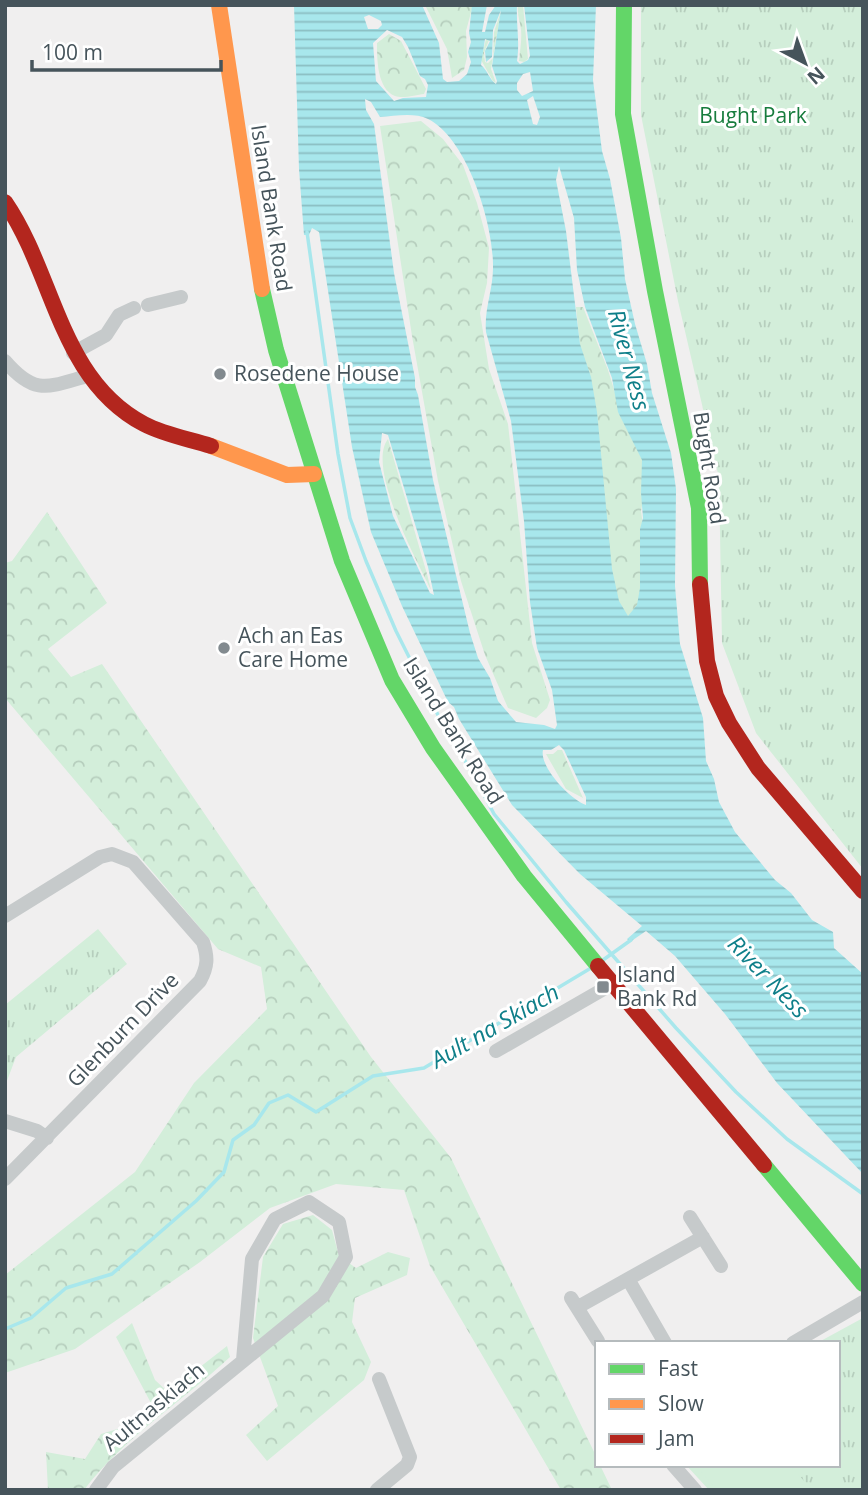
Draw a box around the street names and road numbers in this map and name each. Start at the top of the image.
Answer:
street label: Island Bank Road [245,122,299,293]
street label: Bught Road [687,409,733,526]
street label: Island Bank Road [397,651,510,809]
street label: Glenburn Drive [60,966,184,1093]
street label: Aultnaskiach [97,1356,210,1457]

